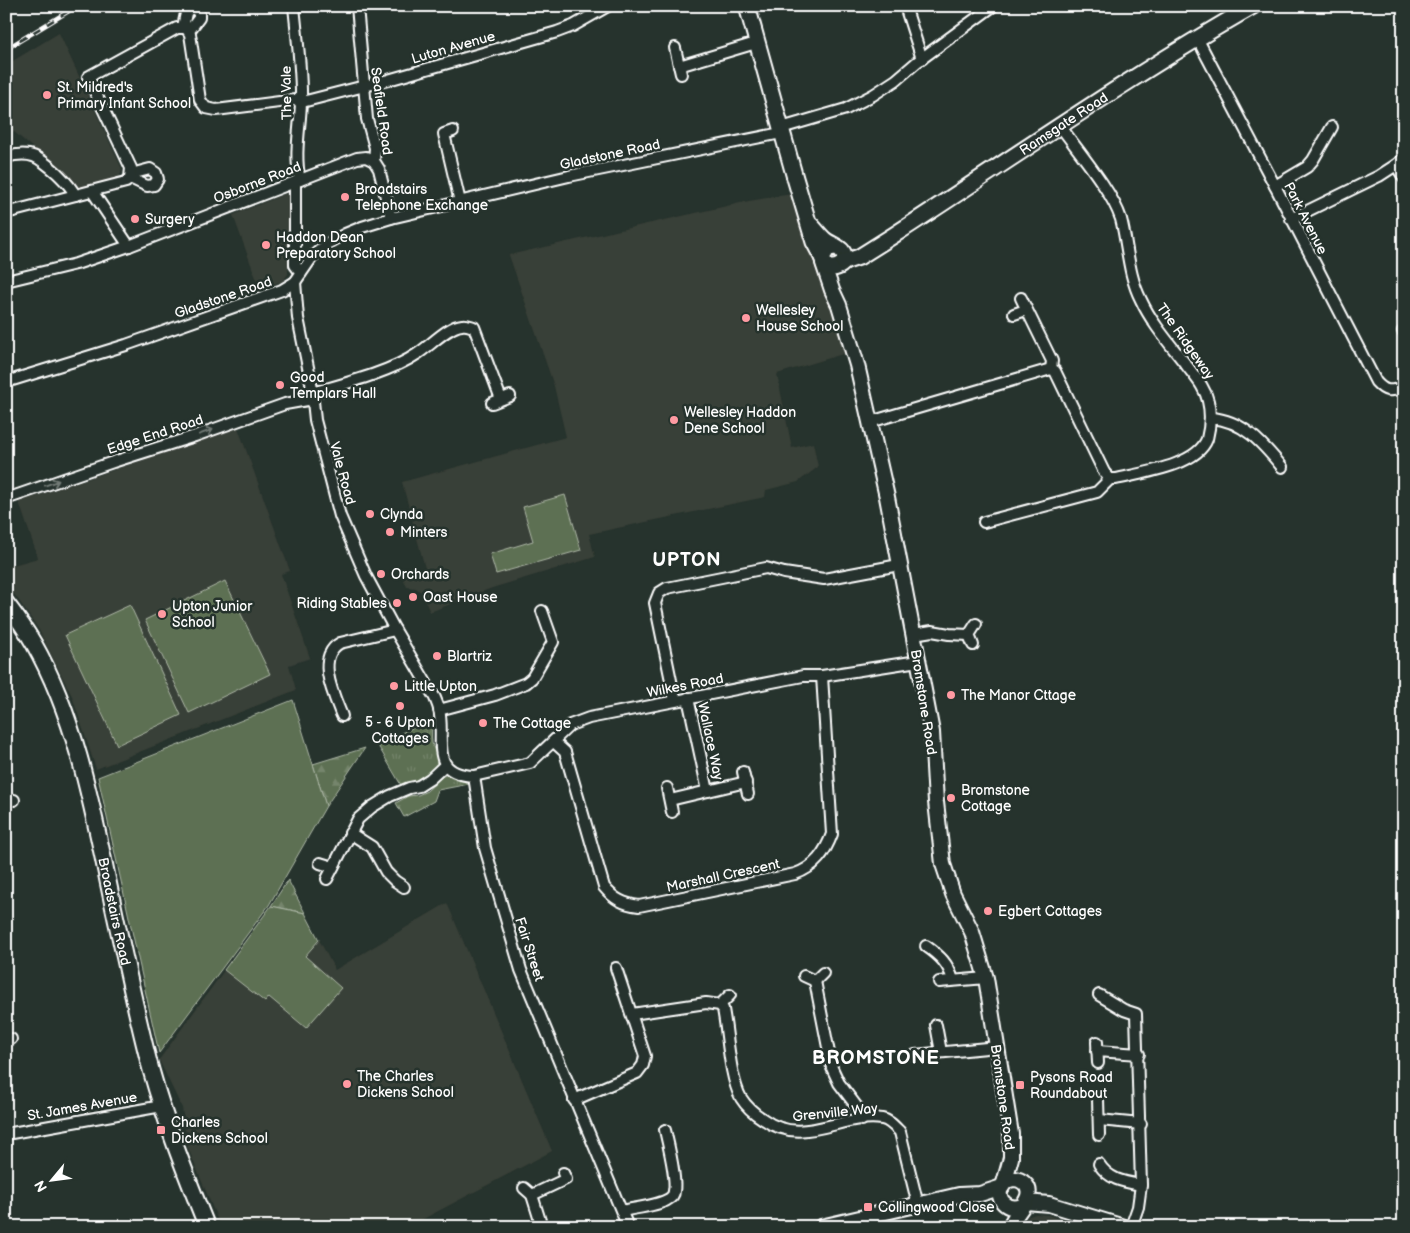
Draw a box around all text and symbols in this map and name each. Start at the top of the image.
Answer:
street label: Luton Avenue [409,27,497,68]
street label: The Vale [278,66,295,120]
street label: Seafield Road [367,66,396,156]
place label: St. Mildred's Primary Infant School [57,79,191,112]
marker: St. Mildred's Primary Infant School [41,89,53,101]
street label: Ramsgate Road [1016,89,1111,159]
street label: Gladstone Road [558,136,662,173]
street label: Osborne Road [211,158,303,207]
street label: Park Avenue [1280,179,1331,257]
place label: Broadstairs Telephone Exchange [355,181,488,214]
marker: Broadstairs Telephone Exchange [339,191,351,203]
place label: Surgery [145,211,195,228]
marker: Surgery [129,213,141,225]
place label: Haddon Dean Preparatory School [276,229,396,262]
marker: Haddon Dean Preparatory School [260,239,272,251]
street label: Gladstone Road [172,273,274,322]
street label: The Ridgeway [1153,300,1218,383]
place label: Wellesley House School [756,302,843,335]
marker: Wellesley House School [740,312,752,324]
place label: Good Templars Hall [290,369,376,402]
marker: Good Templars Hall [274,379,286,391]
place label: Wellesley Haddon Dene School [684,404,796,437]
street label: Edge End Road [105,411,205,458]
marker: Wellesley Haddon Dene School [668,414,680,426]
one-way arrow [198,427,214,436]
street label: Vale Road [326,440,359,506]
one-way arrow [44,478,59,487]
place label: Clynda [380,506,423,523]
marker: Clynda [364,508,376,520]
place label: Minters [400,524,447,541]
marker: Minters [384,526,396,538]
district label: UPTON [653,549,721,572]
place label: Orchards [391,566,449,583]
marker: Orchards [375,568,387,580]
place label: Oast House [423,589,497,606]
marker: Oast House [407,591,419,603]
place label: Riding Stables [297,595,387,612]
marker: Riding Stables [391,597,403,609]
place label: Upton Junior School [172,598,253,631]
marker: Upton Junior School [156,608,168,620]
place label: Blartriz [447,648,492,665]
street label: Bromstone Road [907,648,940,756]
marker: Blartriz [431,650,443,662]
street label: Wilkes Road [645,670,725,701]
place label: Little Upton [404,678,477,695]
marker: Little Upton [388,680,400,692]
place label: The Manor Cttage [961,687,1076,704]
marker: The Manor Cttage [945,689,957,701]
marker: 5 - 6 Upton Cottages [394,700,406,712]
street label: Wallace Way [694,701,727,782]
place label: 5 - 6 Upton Cottages [365,714,435,747]
place label: The Cottage [493,715,571,732]
marker: The Cottage [477,717,489,729]
place label: Bromstone Cottage [961,782,1030,815]
marker: Bromstone Cottage [945,792,957,804]
street label: Marshall Crescent [665,855,782,896]
street label: Broadstairs Road [94,856,134,967]
place label: Egbert Cottages [998,903,1102,920]
marker: Egbert Cottages [982,905,994,917]
street label: Fair Street [511,915,548,984]
street label: Bromstone Road [987,1043,1018,1151]
district label: BROMSTONE [812,1047,940,1070]
place label: The Charles Dickens School [357,1068,454,1101]
place label: Pysons Road Roundabout [1030,1069,1113,1102]
marker: The Charles Dickens School [341,1078,353,1090]
marker: Pysons Road Roundabout [1014,1079,1026,1091]
street label: St. James Avenue [26,1088,138,1125]
street label: Grenville Way [792,1100,879,1125]
place label: Charles Dickens School [171,1114,268,1147]
marker: Charles Dickens School [155,1124,167,1136]
north arrow [28,1156,78,1206]
text: N [31,1177,51,1195]
place label: Collingwood Close [878,1199,995,1216]
marker: Collingwood Close [862,1201,874,1213]

